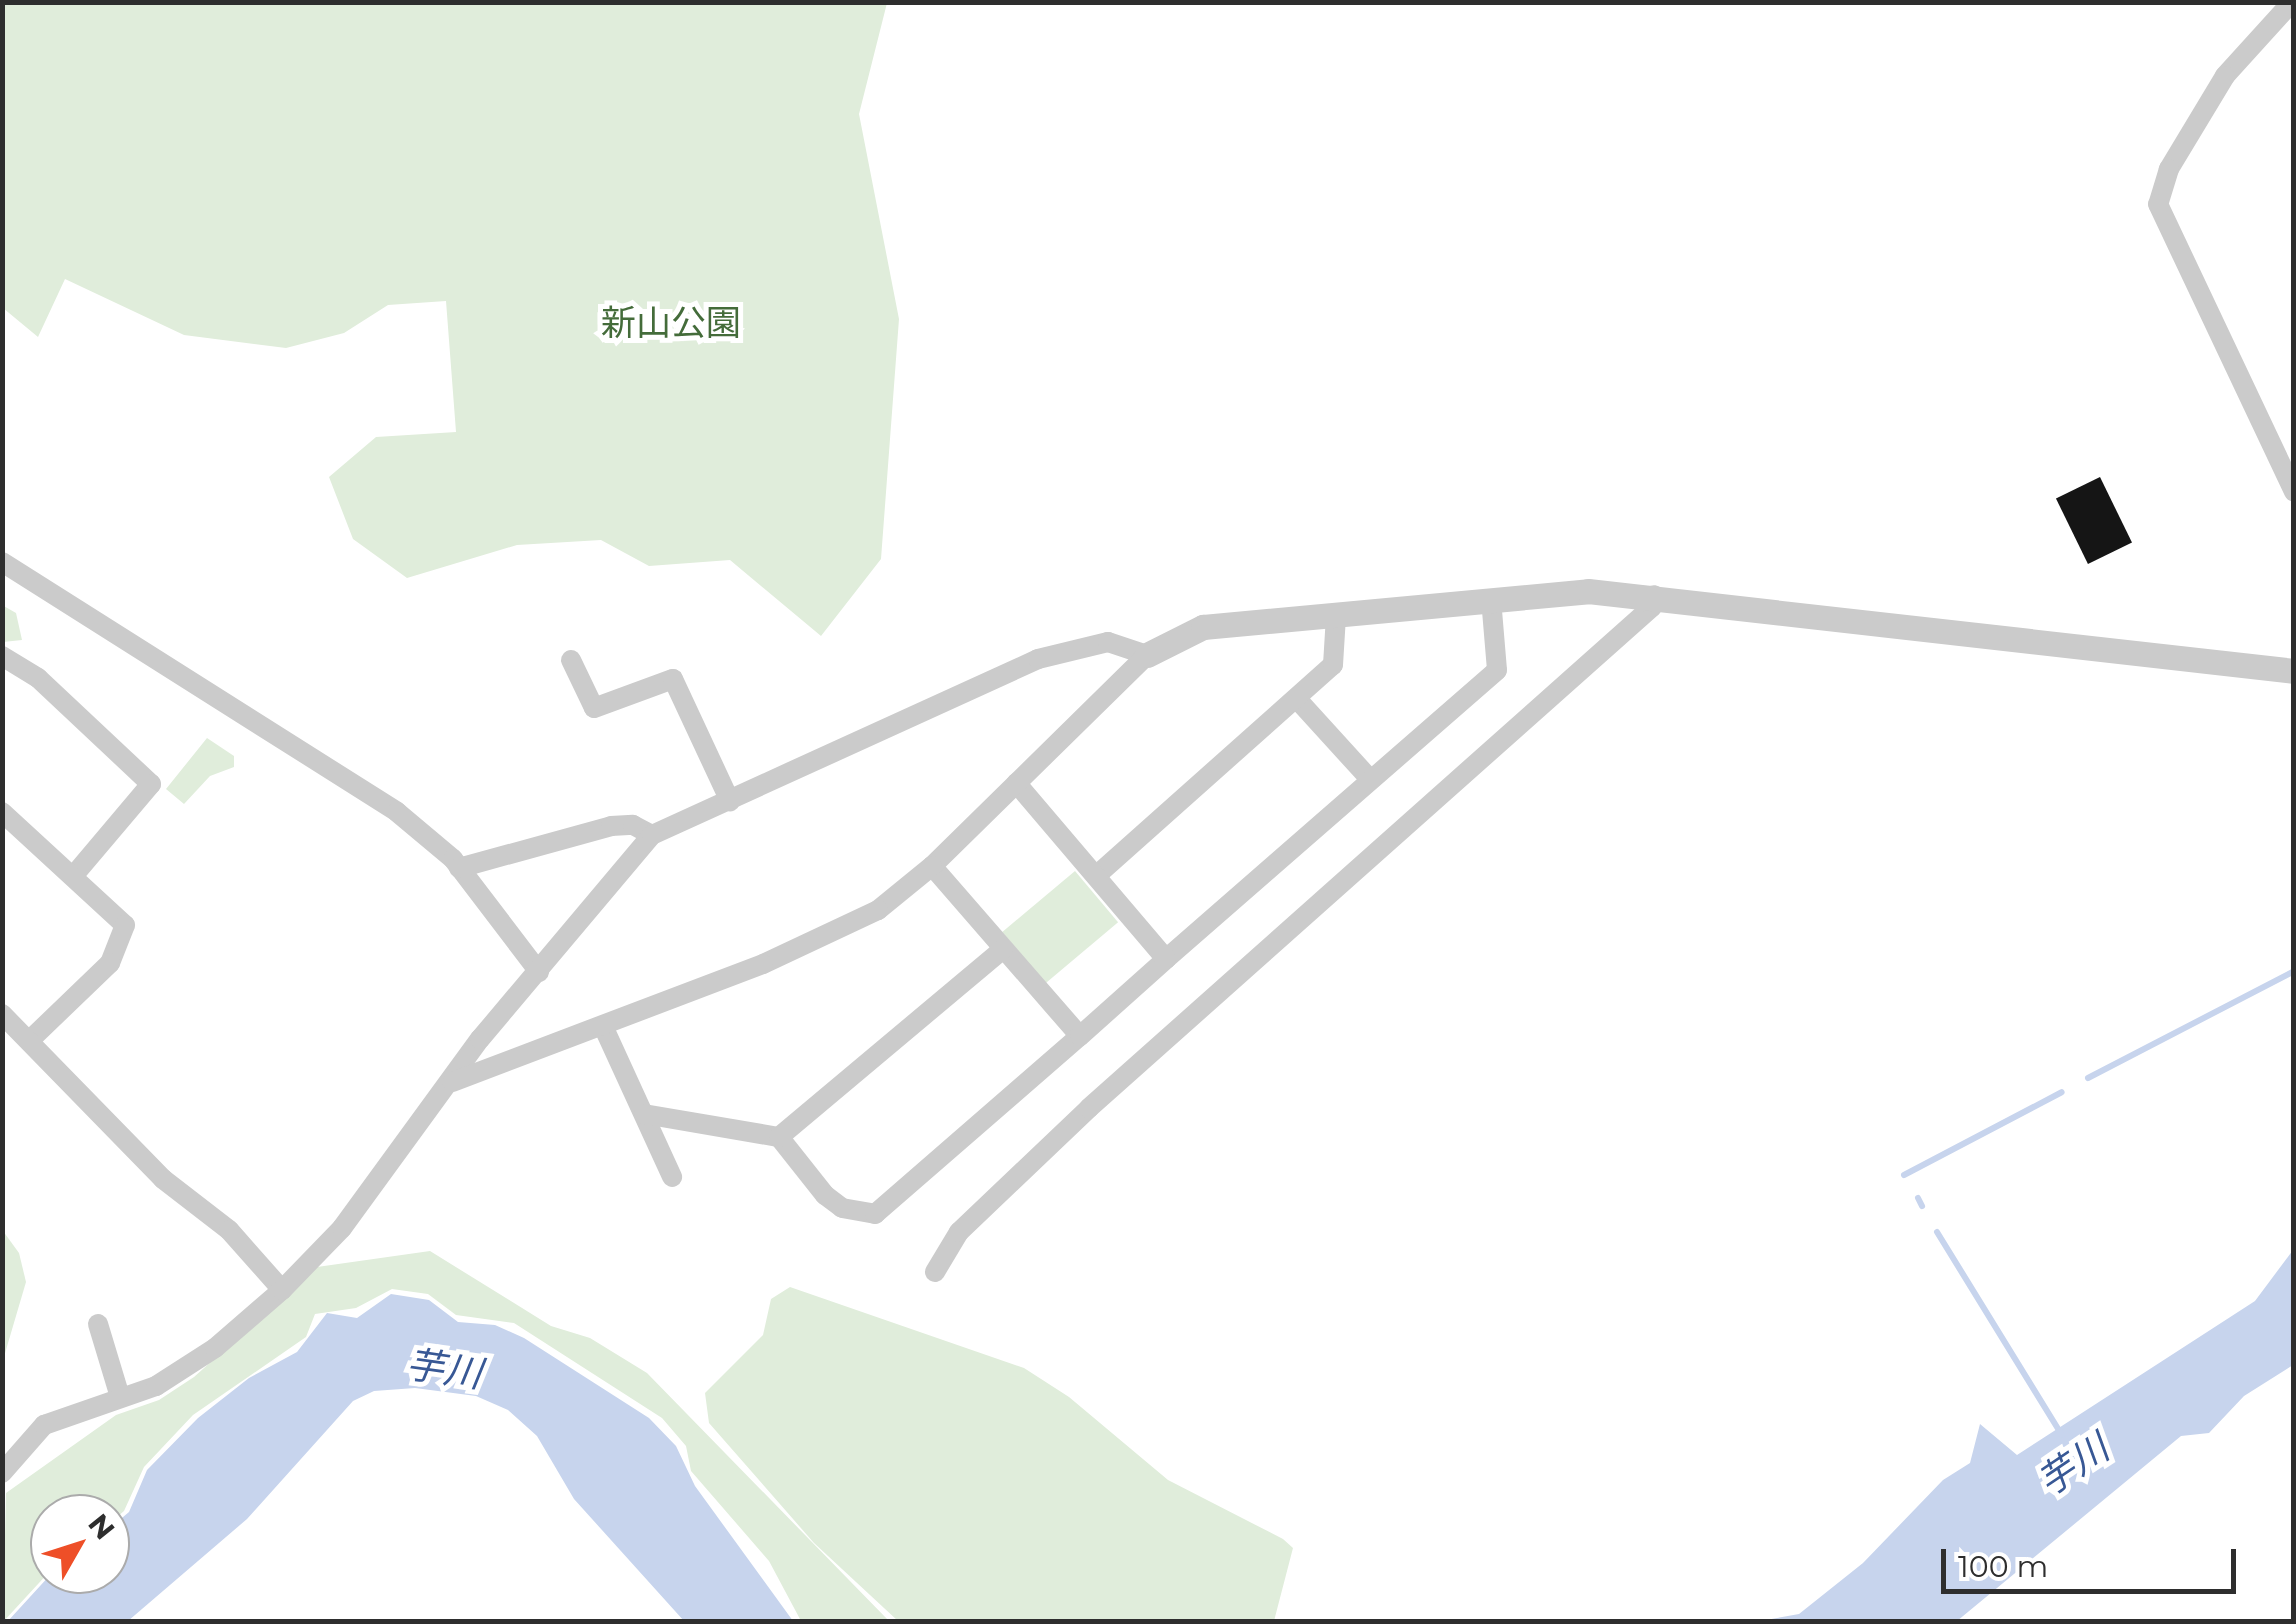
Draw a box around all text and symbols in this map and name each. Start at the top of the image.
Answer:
park label: 新山公園 [601,302,741,344]
water label: 芋川 [403,1341,485,1397]
water label: 芋川 [2029,1425,2117,1505]
north arrow [30,1494,130,1594]
text: N [81,1507,122,1546]
scale bar [1946,1529,2241,1591]
text: 100 m [1958,1548,2048,1585]

